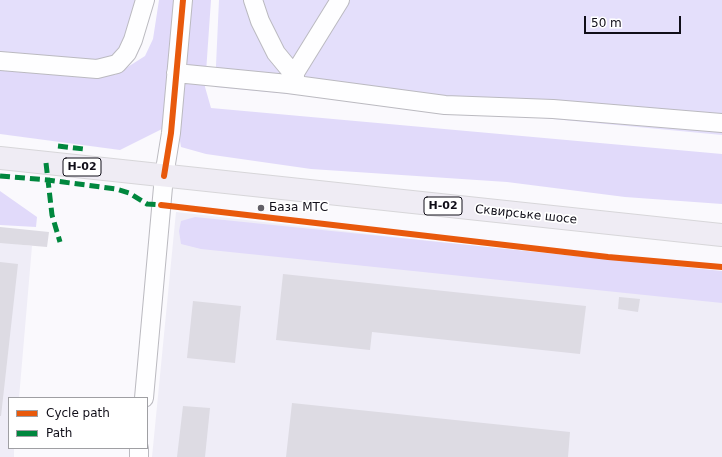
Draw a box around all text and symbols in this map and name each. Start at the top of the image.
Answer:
scale bar [586,8,683,34]
text: 50 m [591,16,622,30]
road number: Н-02 [63,158,101,176]
road number: Н-02 [424,197,462,215]
place label: База МТС [269,201,328,215]
street label: Сквирське шосе [474,202,578,228]
marker: База МТС [256,203,266,213]
legend [8,397,148,449]
text: Cycle path [46,406,110,420]
text: Path [46,426,72,440]

